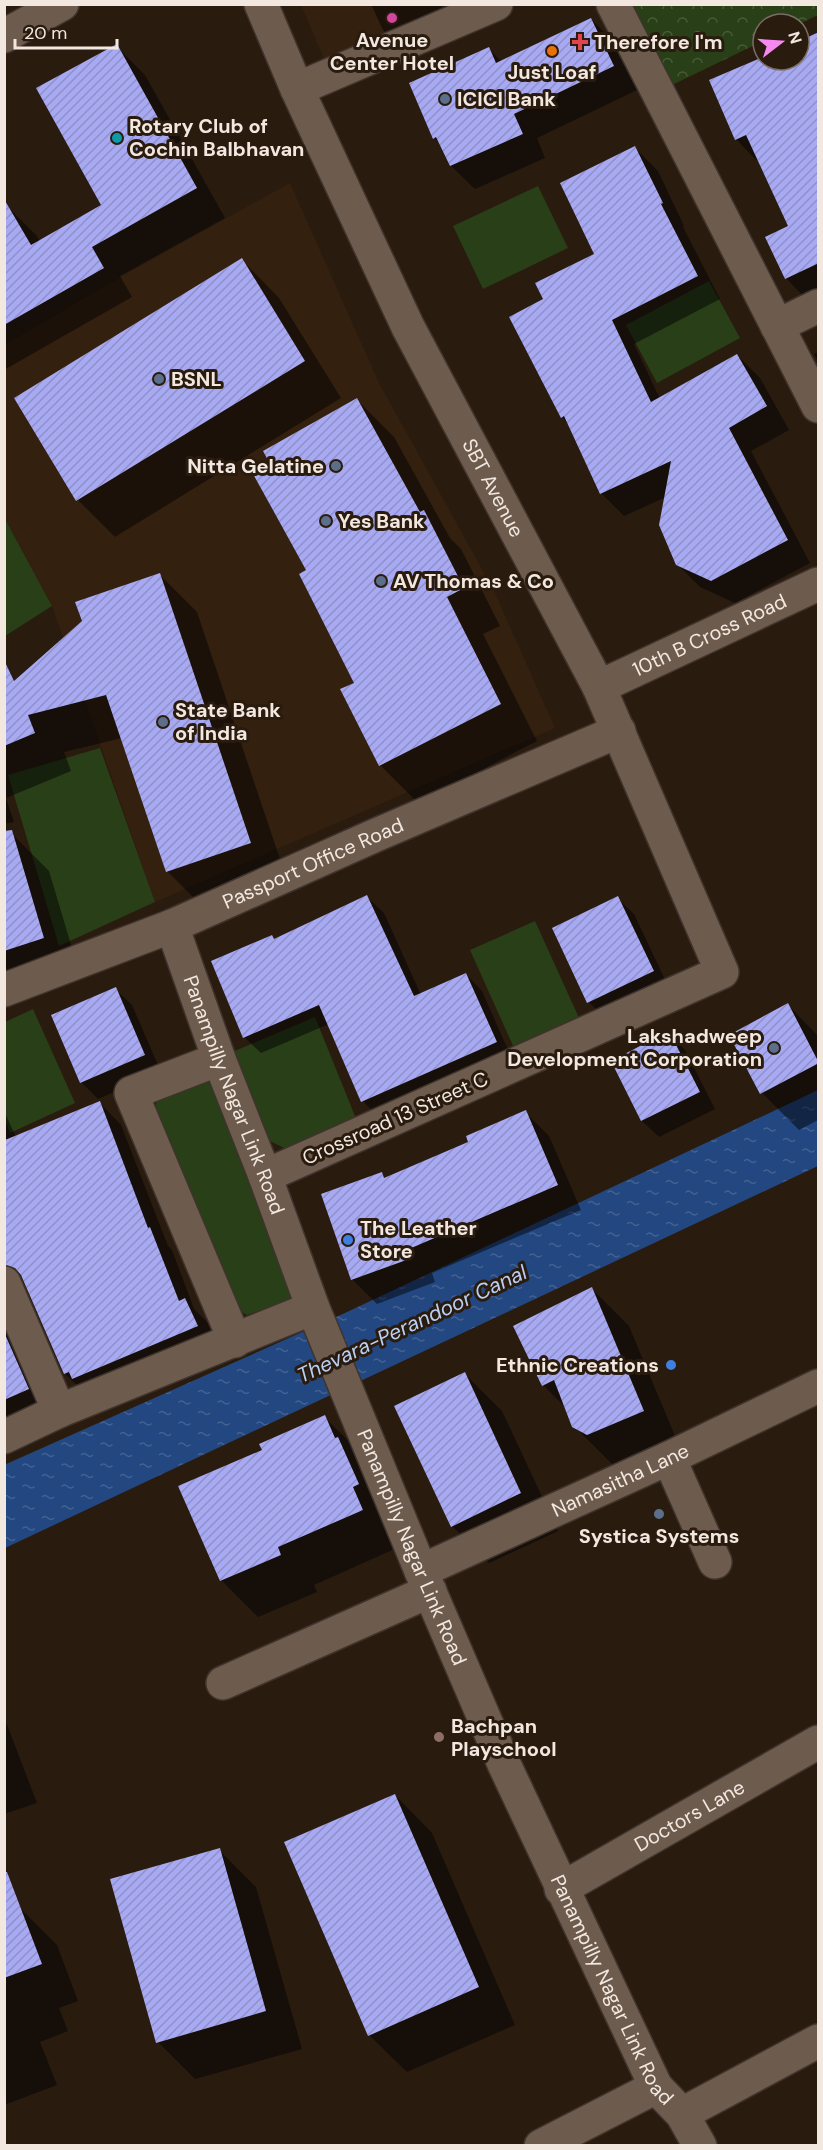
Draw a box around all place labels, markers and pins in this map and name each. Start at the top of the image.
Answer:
marker: Avenue Center Hotel [385,11,399,25]
place label: Avenue Center Hotel [330,27,454,76]
place label: Therefore I'm [594,29,723,55]
marker: Therefore I'm [571,33,589,51]
marker: Just Loaf [545,44,559,58]
place label: Just Loaf [508,59,596,85]
place label: ICICI Bank [457,86,556,112]
marker: ICICI Bank [438,92,452,106]
place label: Rotary Club of Cochin Balbhavan [129,113,304,162]
marker: Rotary Club of Cochin Balbhavan [110,131,124,145]
place label: BSNL [171,366,222,392]
marker: BSNL [152,372,166,386]
place label: Nitta Gelatine [187,453,324,479]
marker: Nitta Gelatine [329,459,343,473]
place label: Yes Bank [338,508,425,534]
marker: Yes Bank [319,514,333,528]
place label: AV Thomas & Co [393,568,554,594]
marker: AV Thomas & Co [374,574,388,588]
place label: State Bank of India [175,697,281,746]
marker: State Bank of India [156,715,170,729]
place label: Lakshadweep Development Corporation [507,1023,762,1072]
marker: Lakshadweep Development Corporation [767,1041,781,1055]
place label: The Leather Store [360,1215,477,1264]
marker: The Leather Store [341,1233,355,1247]
place label: Ethnic Creations [496,1352,659,1378]
marker: Ethnic Creations [664,1358,678,1372]
marker: Systica Systems [652,1507,666,1521]
place label: Systica Systems [579,1523,739,1549]
place label: Bachpan Playschool [451,1713,556,1762]
marker: Bachpan Playschool [432,1730,446,1744]

